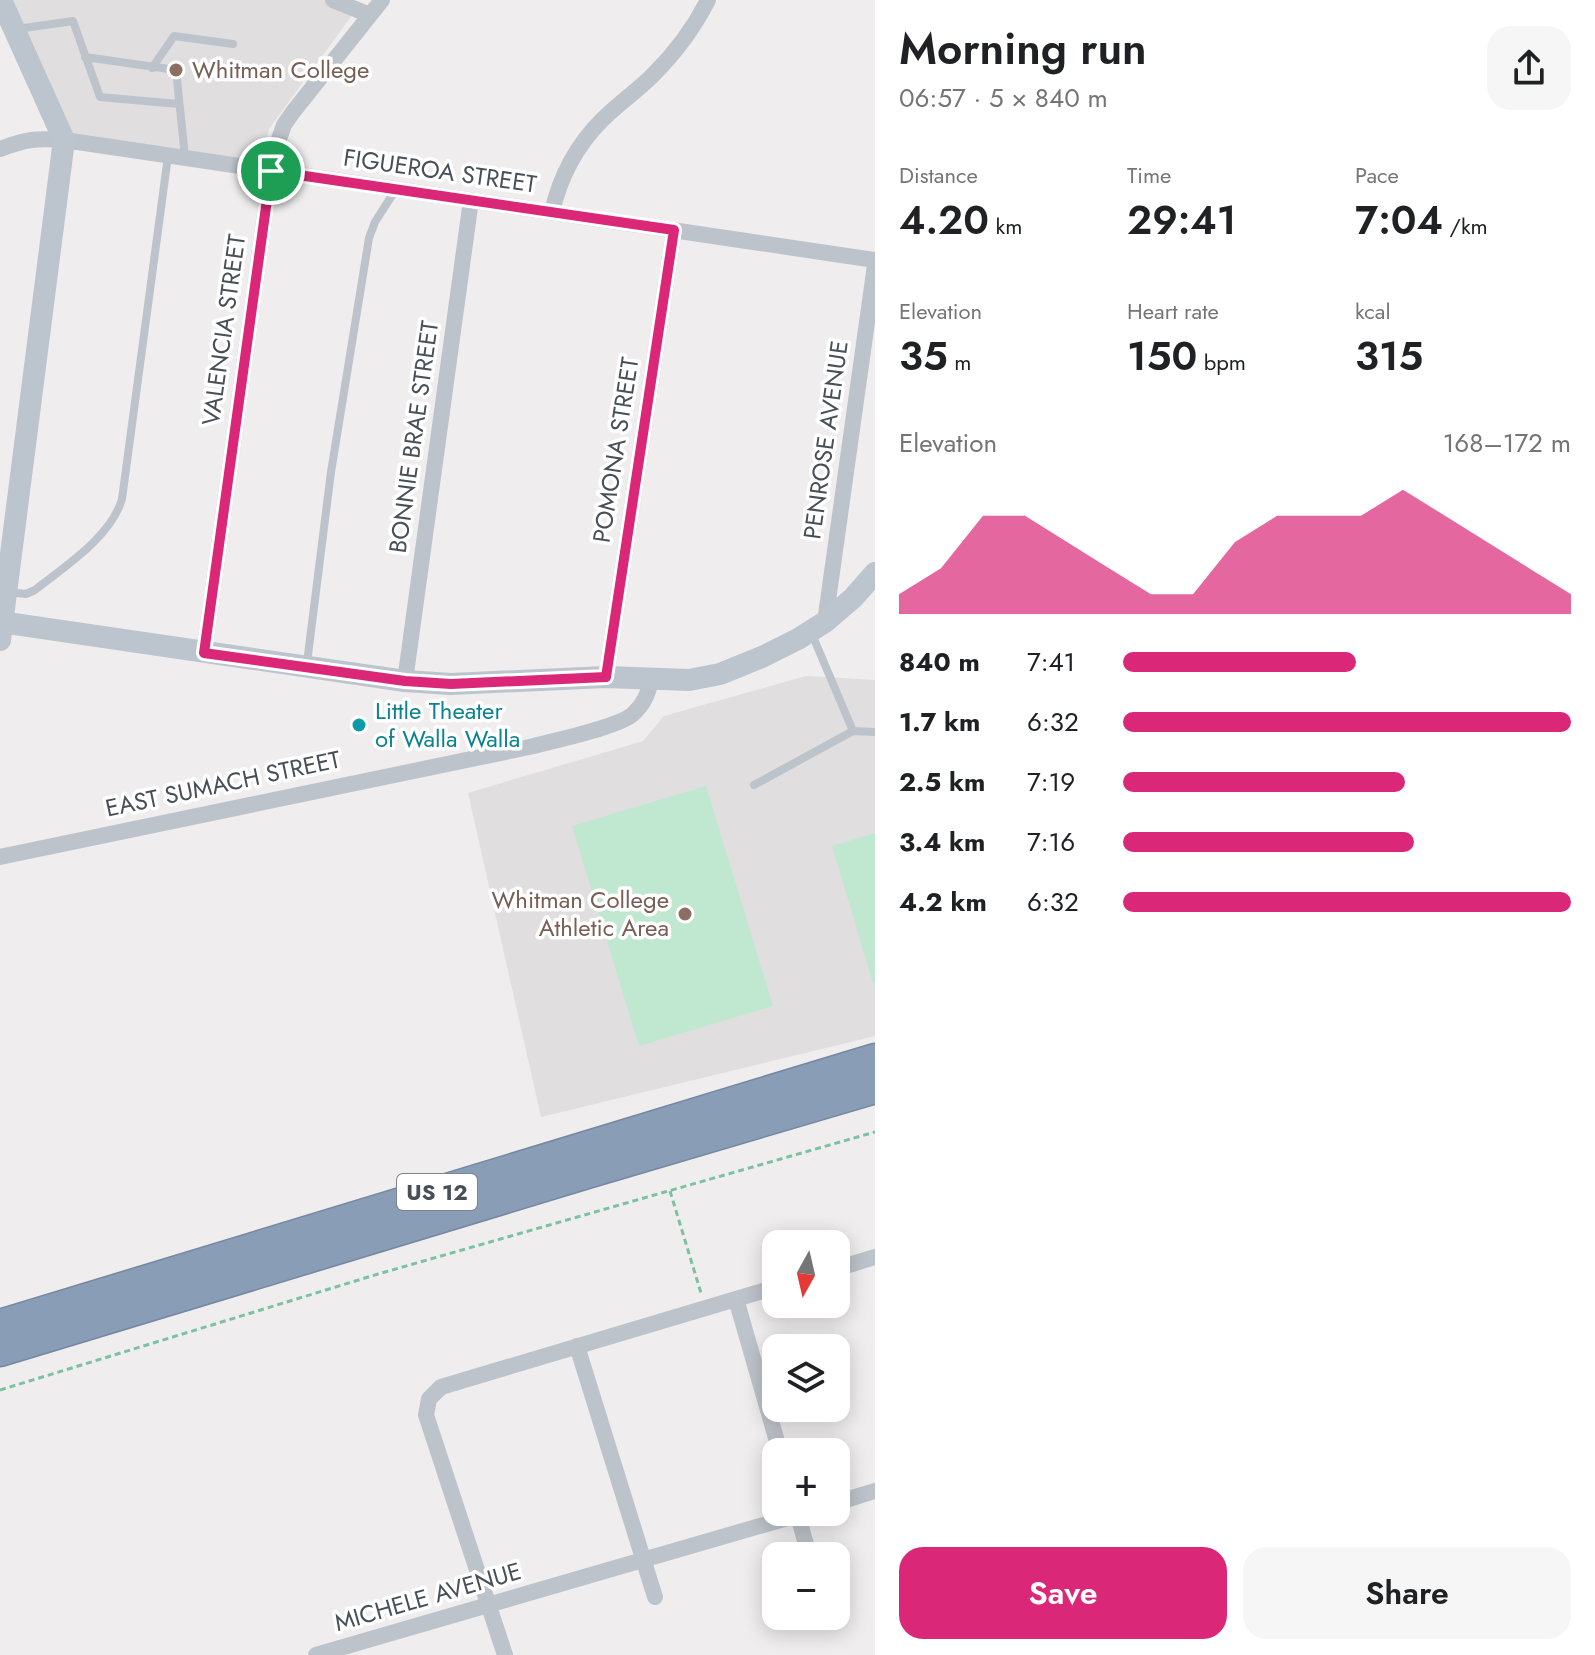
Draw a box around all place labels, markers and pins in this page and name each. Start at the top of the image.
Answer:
place label: Whitman College [192,52,369,87]
marker: Whitman College [167,61,185,79]
pin [237,137,305,205]
place label: Little Theater of Walla Walla [375,693,520,756]
marker: Little Theater of Walla Walla [350,716,368,734]
place label: Whitman College Athletic Area [492,882,669,945]
marker: Whitman College Athletic Area [676,905,694,923]

